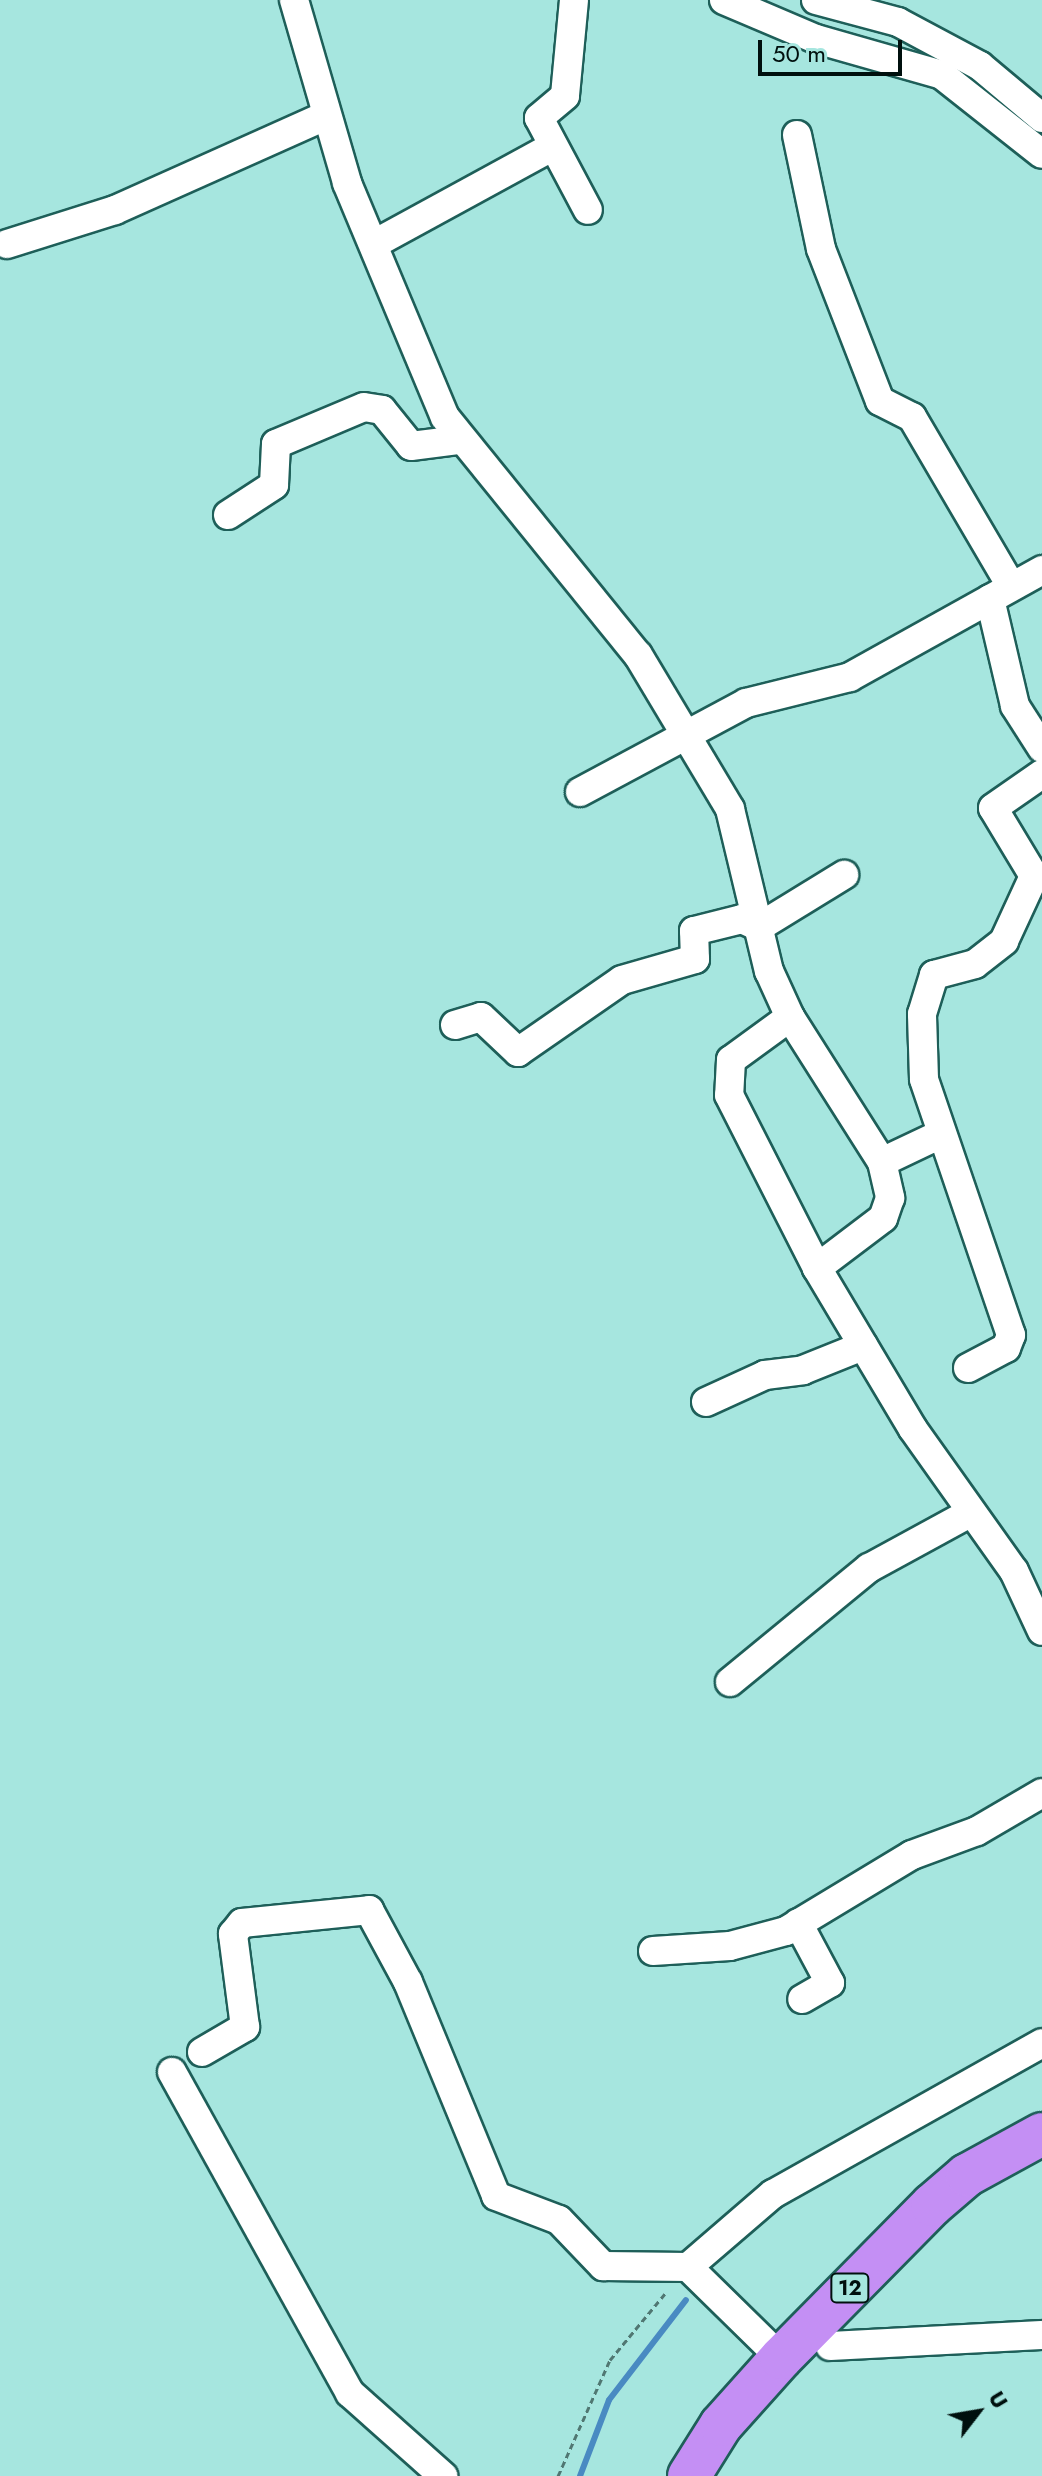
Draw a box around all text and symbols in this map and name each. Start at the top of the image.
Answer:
scale bar [762,24,906,74]
text: 50 m [772,36,826,71]
road number: 12 [830,2272,870,2304]
north arrow [938,2372,1018,2452]
text: U [981,2385,1016,2414]

